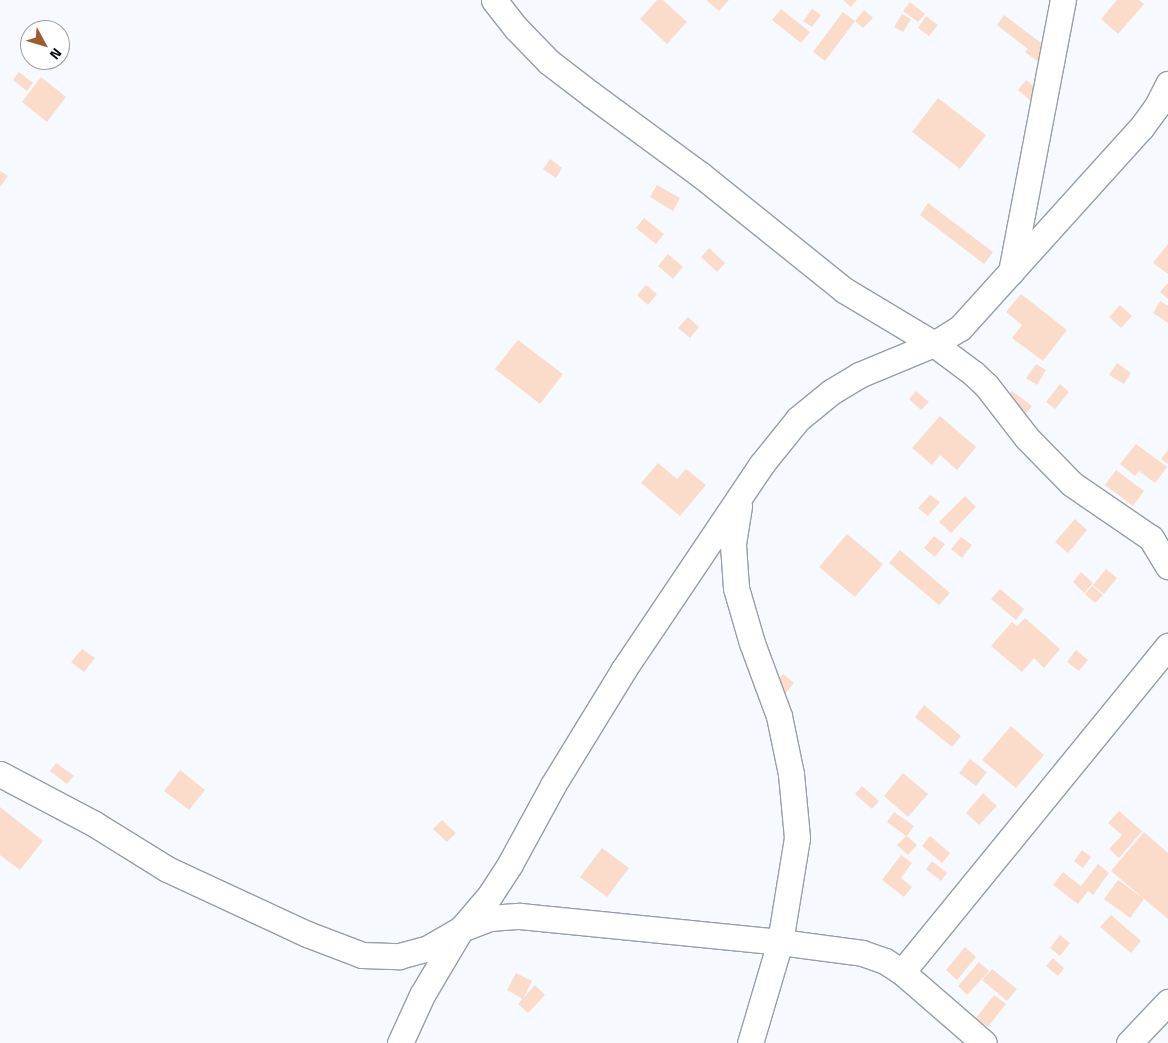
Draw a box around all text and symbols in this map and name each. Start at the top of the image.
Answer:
north arrow [20,20,70,70]
text: N [45,44,67,64]

